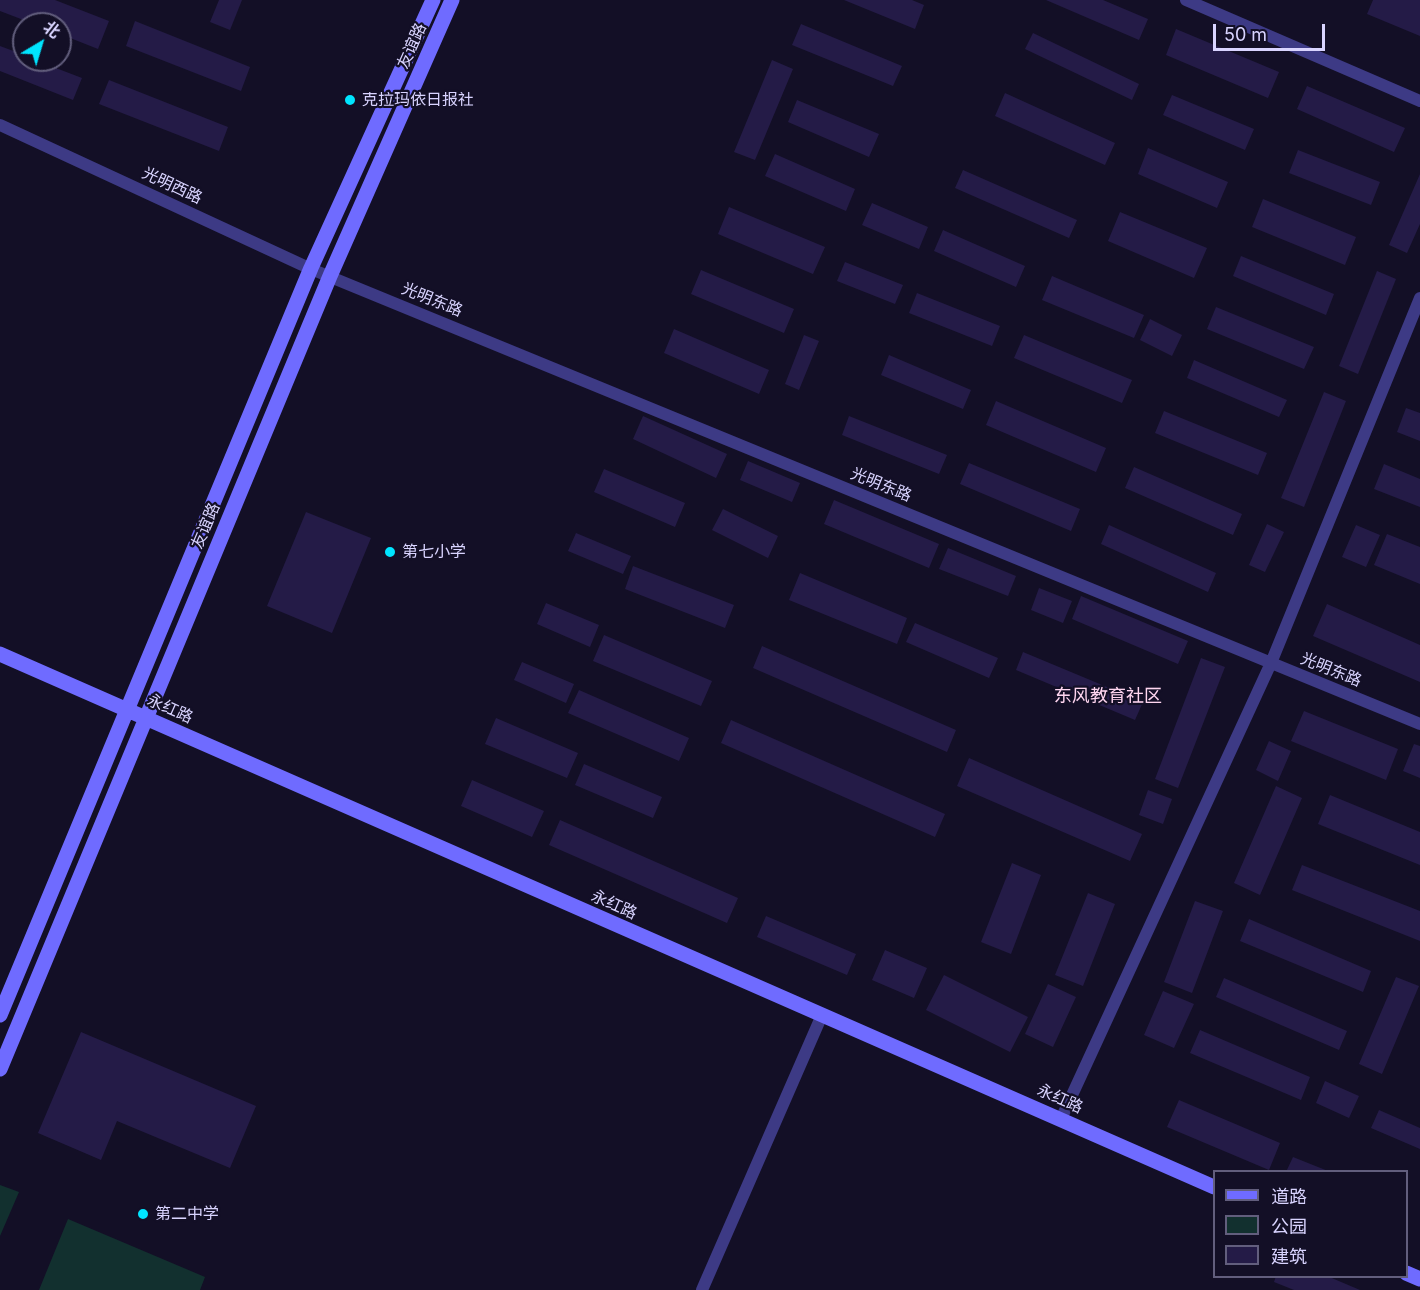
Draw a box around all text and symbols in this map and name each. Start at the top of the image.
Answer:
north arrow [12,12,72,72]
scale bar [1216,12,1328,50]
text: 北 [39,17,64,42]
street label: 友谊路 [393,20,431,72]
text: 50 m [1224,24,1267,45]
place label: 克拉玛依日报社 [362,90,474,110]
marker: 克拉玛依日报社 [343,93,357,107]
street label: 光明西路 [139,164,205,208]
street label: 光明东路 [399,279,465,321]
street label: 光明东路 [848,464,914,506]
street label: 友谊路 [188,500,224,552]
place label: 第七小学 [402,542,466,562]
marker: 第七小学 [383,545,397,559]
street label: 光明东路 [1298,649,1364,691]
district label: 东风教育社区 [1054,686,1162,708]
street label: 永红路 [144,690,196,728]
street label: 永红路 [588,886,640,924]
street label: 永红路 [1034,1080,1086,1118]
legend [1213,1170,1408,1278]
text: 道路 [1271,1186,1307,1207]
place label: 第二中学 [155,1204,219,1224]
marker: 第二中学 [136,1207,150,1221]
text: 公园 [1271,1216,1307,1237]
text: 建筑 [1271,1246,1307,1267]

